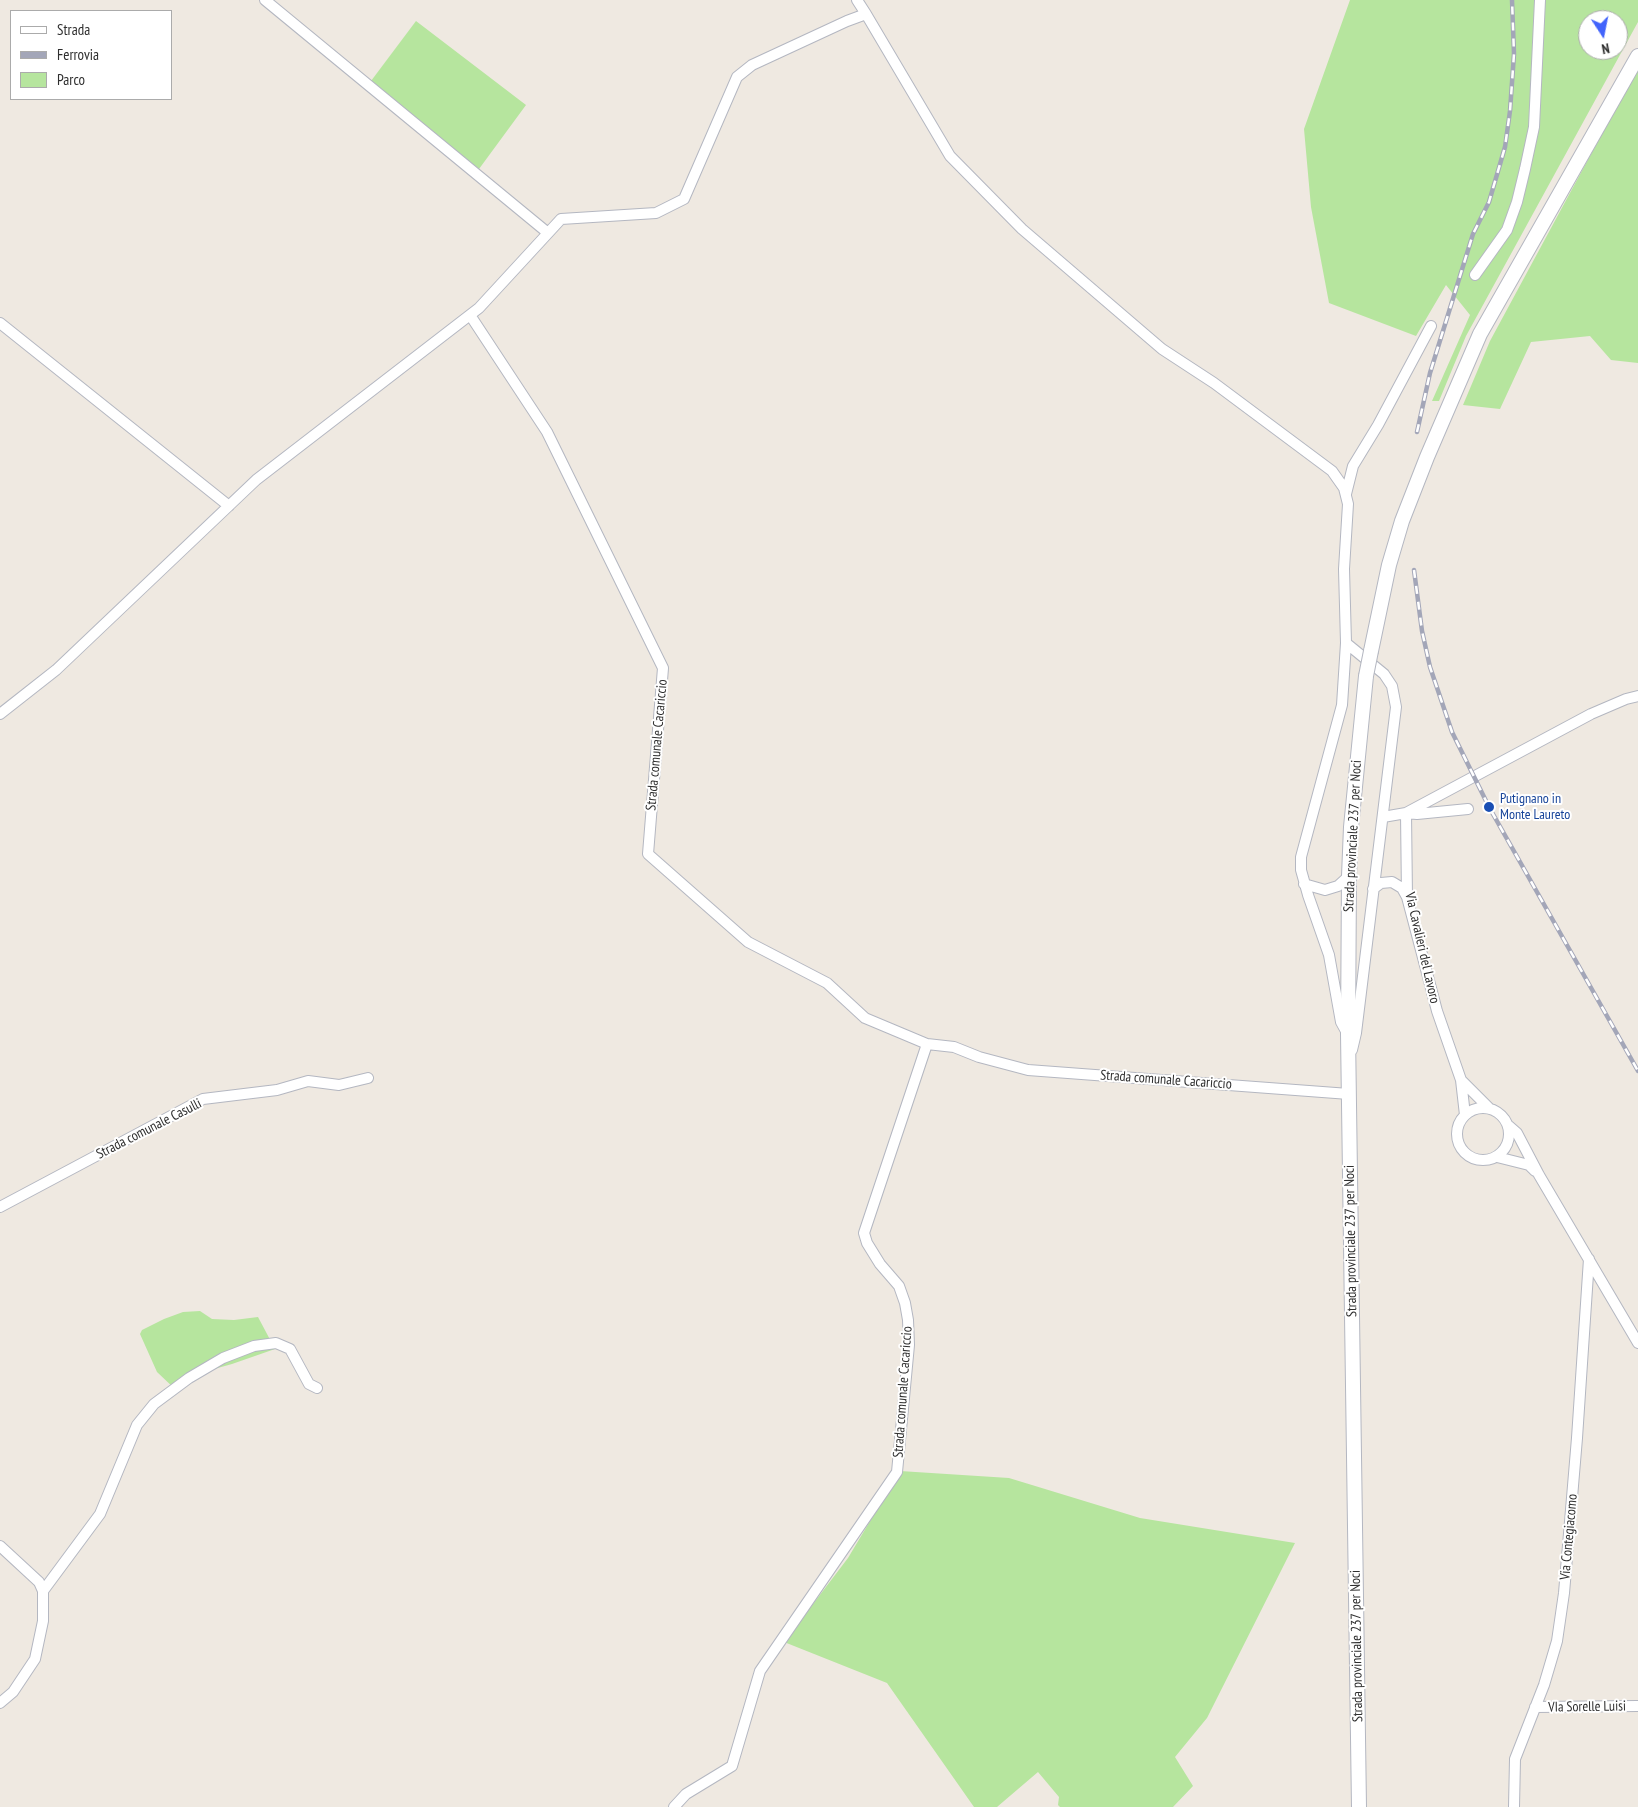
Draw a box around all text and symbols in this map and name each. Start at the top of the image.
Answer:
legend [10,10,172,100]
north arrow [1578,10,1628,60]
text: Strada [57,20,90,39]
text: N [1600,39,1611,58]
text: Ferrovia [57,45,99,64]
text: Parco [57,70,85,89]
street label: Strada comunale Cacariccio [643,679,671,811]
street label: Strada provinciale 237 per Noci [1341,760,1365,912]
place label: Putignano in Monte Laureto [1500,791,1570,824]
marker: Putignano in Monte Laureto [1482,800,1496,814]
street label: Via Cavalieri del Lavoro [1401,891,1443,1005]
street label: Strada comunale Cacariccio [1100,1067,1232,1093]
street label: Strada comunale Casulli [94,1095,204,1163]
street label: Strada provinciale 237 per Noci [1341,1165,1361,1317]
street label: Strada comunale Cacariccio [890,1326,916,1458]
street label: Via Contegiacomo [1557,1493,1581,1581]
street label: Strada provinciale 237 per Noci [1347,1570,1367,1722]
street label: VIa Sorelle Luisi [1548,1698,1626,1716]

